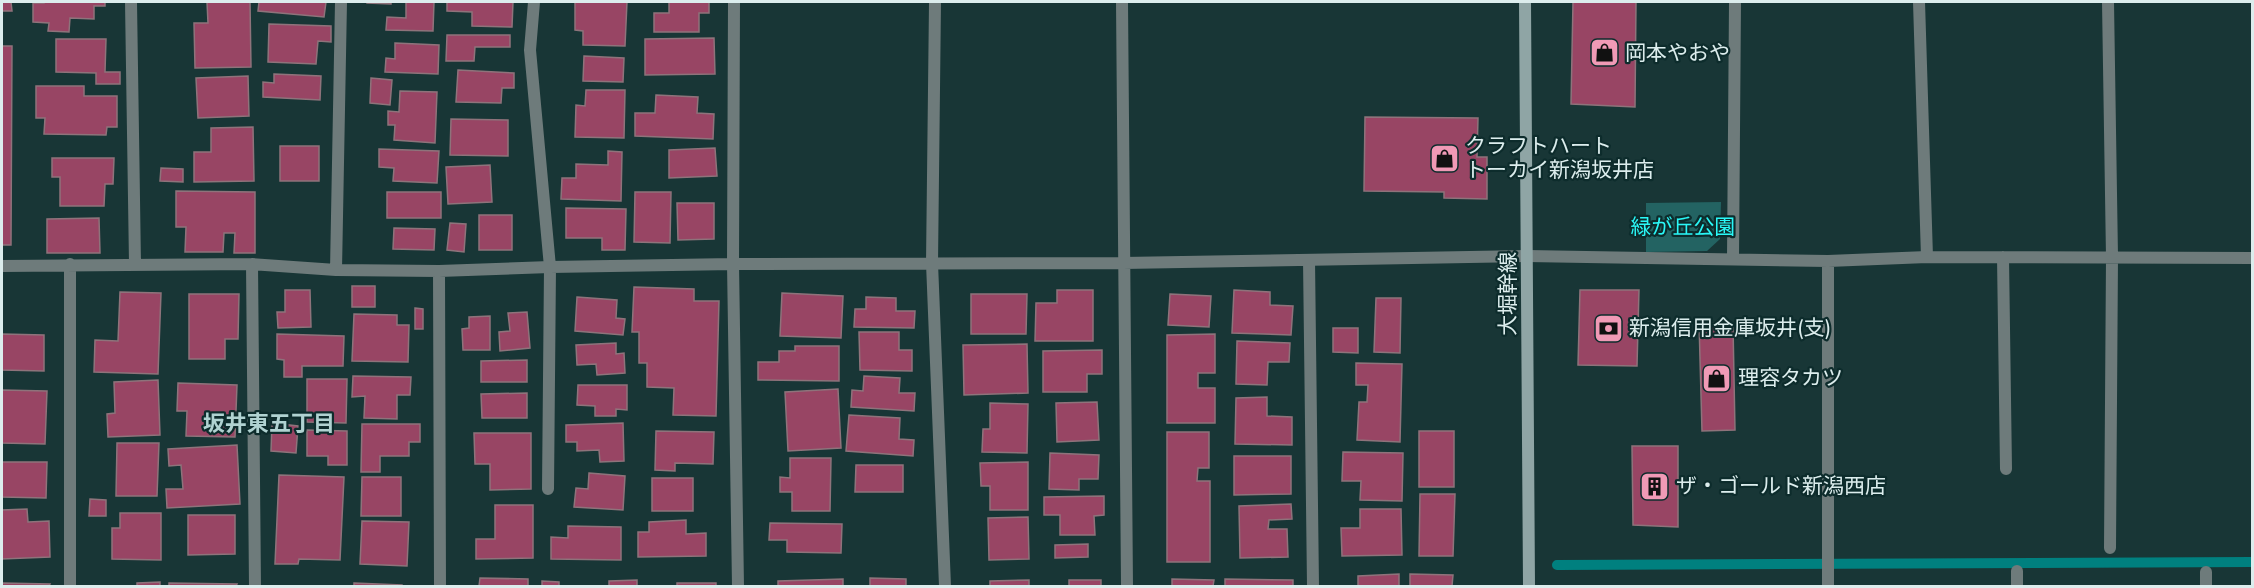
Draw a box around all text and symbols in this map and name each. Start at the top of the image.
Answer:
shop icon: 岡本やおや [1588,37,1620,69]
place label: 岡本やおや [1625,39,1730,67]
place label: クラフトハート トーカイ新潟坂井店 [1465,132,1654,184]
shop icon: クラフトハート トーカイ新潟坂井店 [1428,142,1460,174]
park label: 緑が丘公園 [1631,213,1736,241]
street label: 大堀幹線 [1494,252,1522,336]
bank icon: 新潟信用金庫坂井(支) [1592,312,1624,344]
place label: 新潟信用金庫坂井(支) [1629,314,1831,342]
shop icon: 理容タカツ [1701,362,1733,394]
place label: 理容タカツ [1738,364,1843,392]
district label: 坂井東五丁目 [203,409,335,439]
building icon: ザ・ゴールド新潟西店 [1639,470,1671,502]
place label: ザ・ゴールド新潟西店 [1676,472,1886,500]

